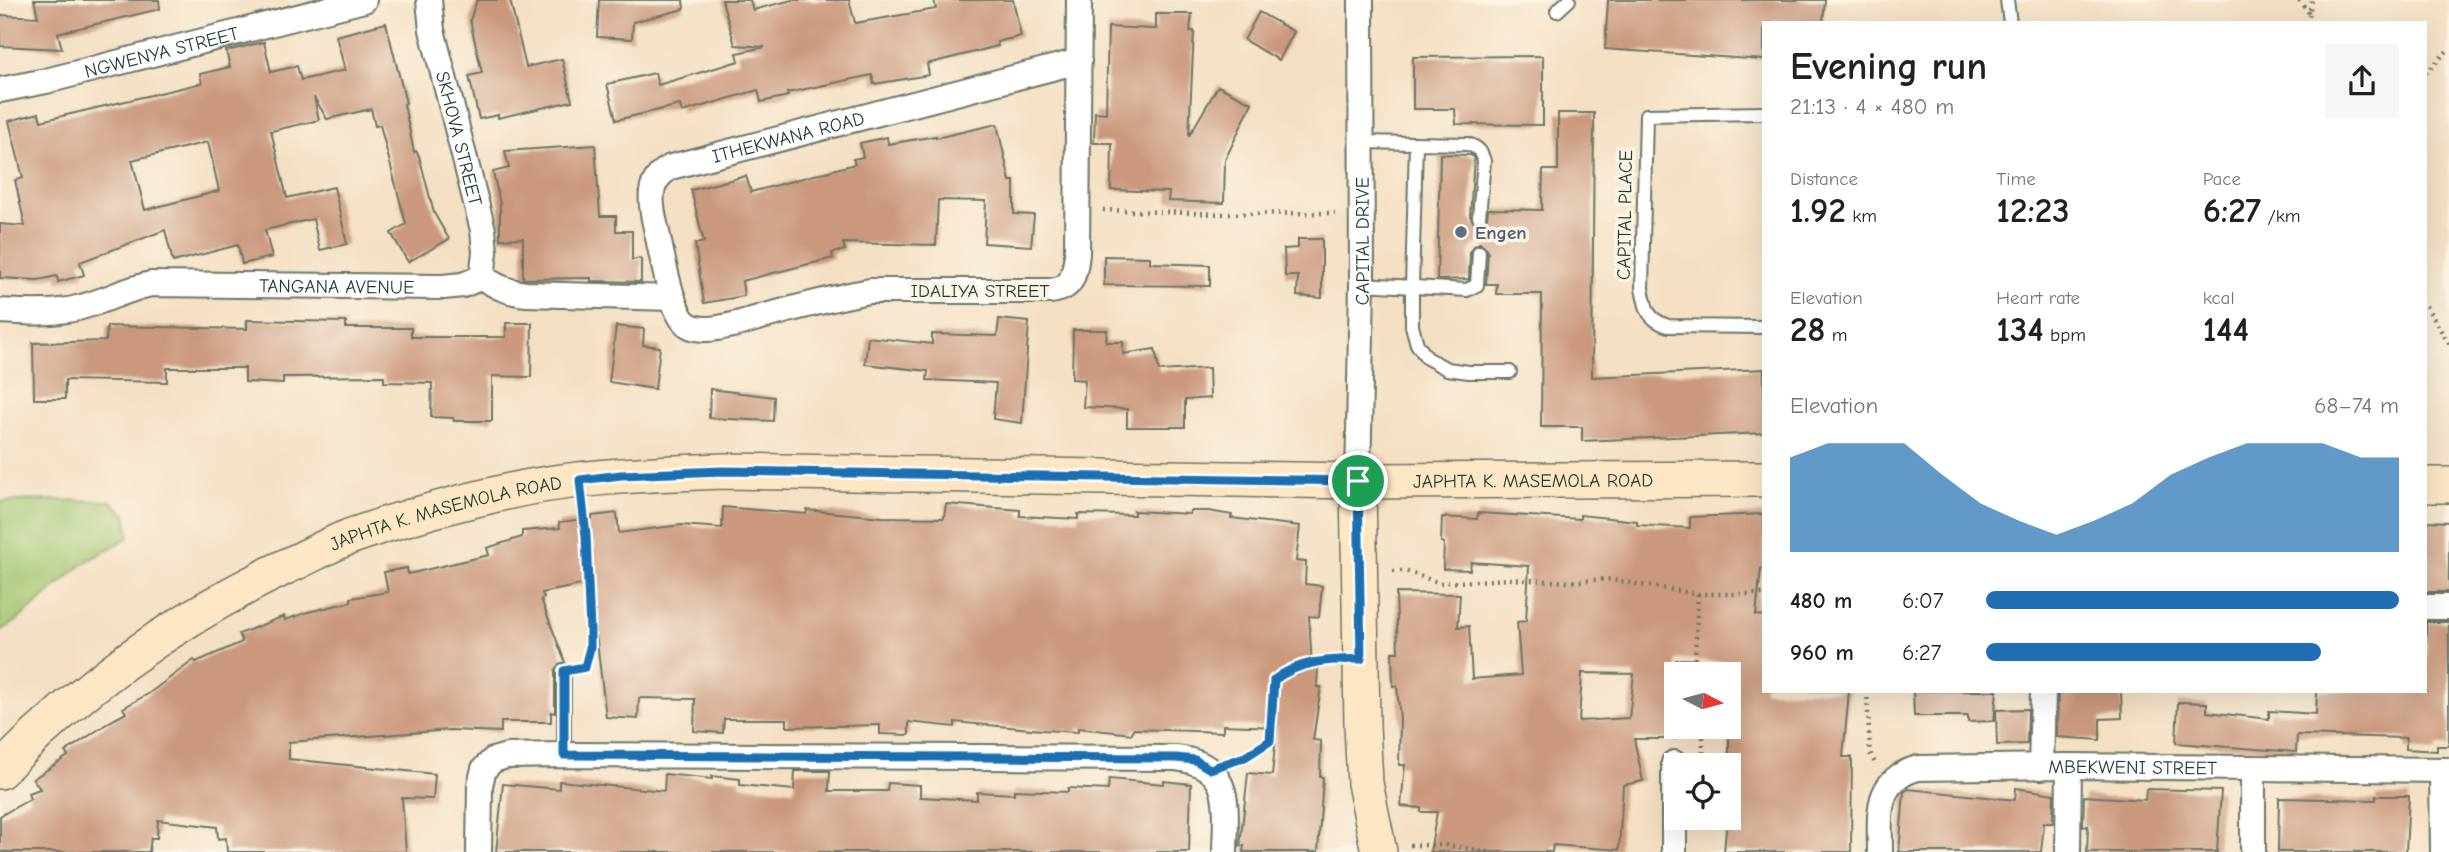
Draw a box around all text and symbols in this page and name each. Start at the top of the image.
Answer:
street label: NGWENYA STREET [82,22,241,83]
button: share [2325,44,2399,118]
text: Evening run [1790,45,1987,89]
street label: SKHOVA STREET [431,69,486,208]
text: 21:13 · 4 × 480 m [1790,93,1954,120]
street label: ITHEKWANA ROAD [710,107,867,168]
street label: CAPITAL PLACE [1613,150,1637,280]
text: Distance [1790,168,1858,190]
text: Time [1996,168,2036,190]
text: Pace [2203,168,2241,190]
street label: CAPITAL DRIVE [1352,177,1374,305]
text: 1.92 [1790,190,1846,231]
text: 12:23 [1996,190,2069,231]
text: 6:27 [2203,190,2261,231]
text: km [1846,205,1877,227]
text: /km [2261,205,2301,227]
place label: Engen [1475,222,1527,244]
marker: Engen [1453,224,1469,240]
street label: TANGANA AVENUE [259,275,415,299]
street label: IDALIYA STREET [911,280,1049,302]
text: Elevation [1790,287,1863,309]
text: Heart rate [1996,287,2080,309]
text: kcal [2203,287,2235,309]
text: 28 [1790,309,1825,350]
text: 134 [1996,309,2044,350]
text: 144 [2203,309,2249,350]
text: m [1825,324,1847,346]
text: bpm [2044,324,2086,346]
text: Elevation [1790,392,1878,419]
text: 68–74 m [2314,392,2399,419]
pin [1328,451,1388,511]
icon: arrive [1339,462,1377,500]
street label: JAPHTA K. MASEMOLA ROAD [1413,470,1653,493]
street label: JAPHTA K. MASEMOLA ROAD [326,472,563,556]
text: 480 m [1790,587,1852,614]
text: 6:07 [1902,587,1944,614]
text: 960 m [1790,639,1854,666]
text: 6:27 [1902,639,1942,666]
north arrow [1664,662,1741,738]
map controls [1664,662,1741,830]
button: locate [1664,753,1741,830]
street label: MBEKWENI STREET [2048,756,2217,780]

